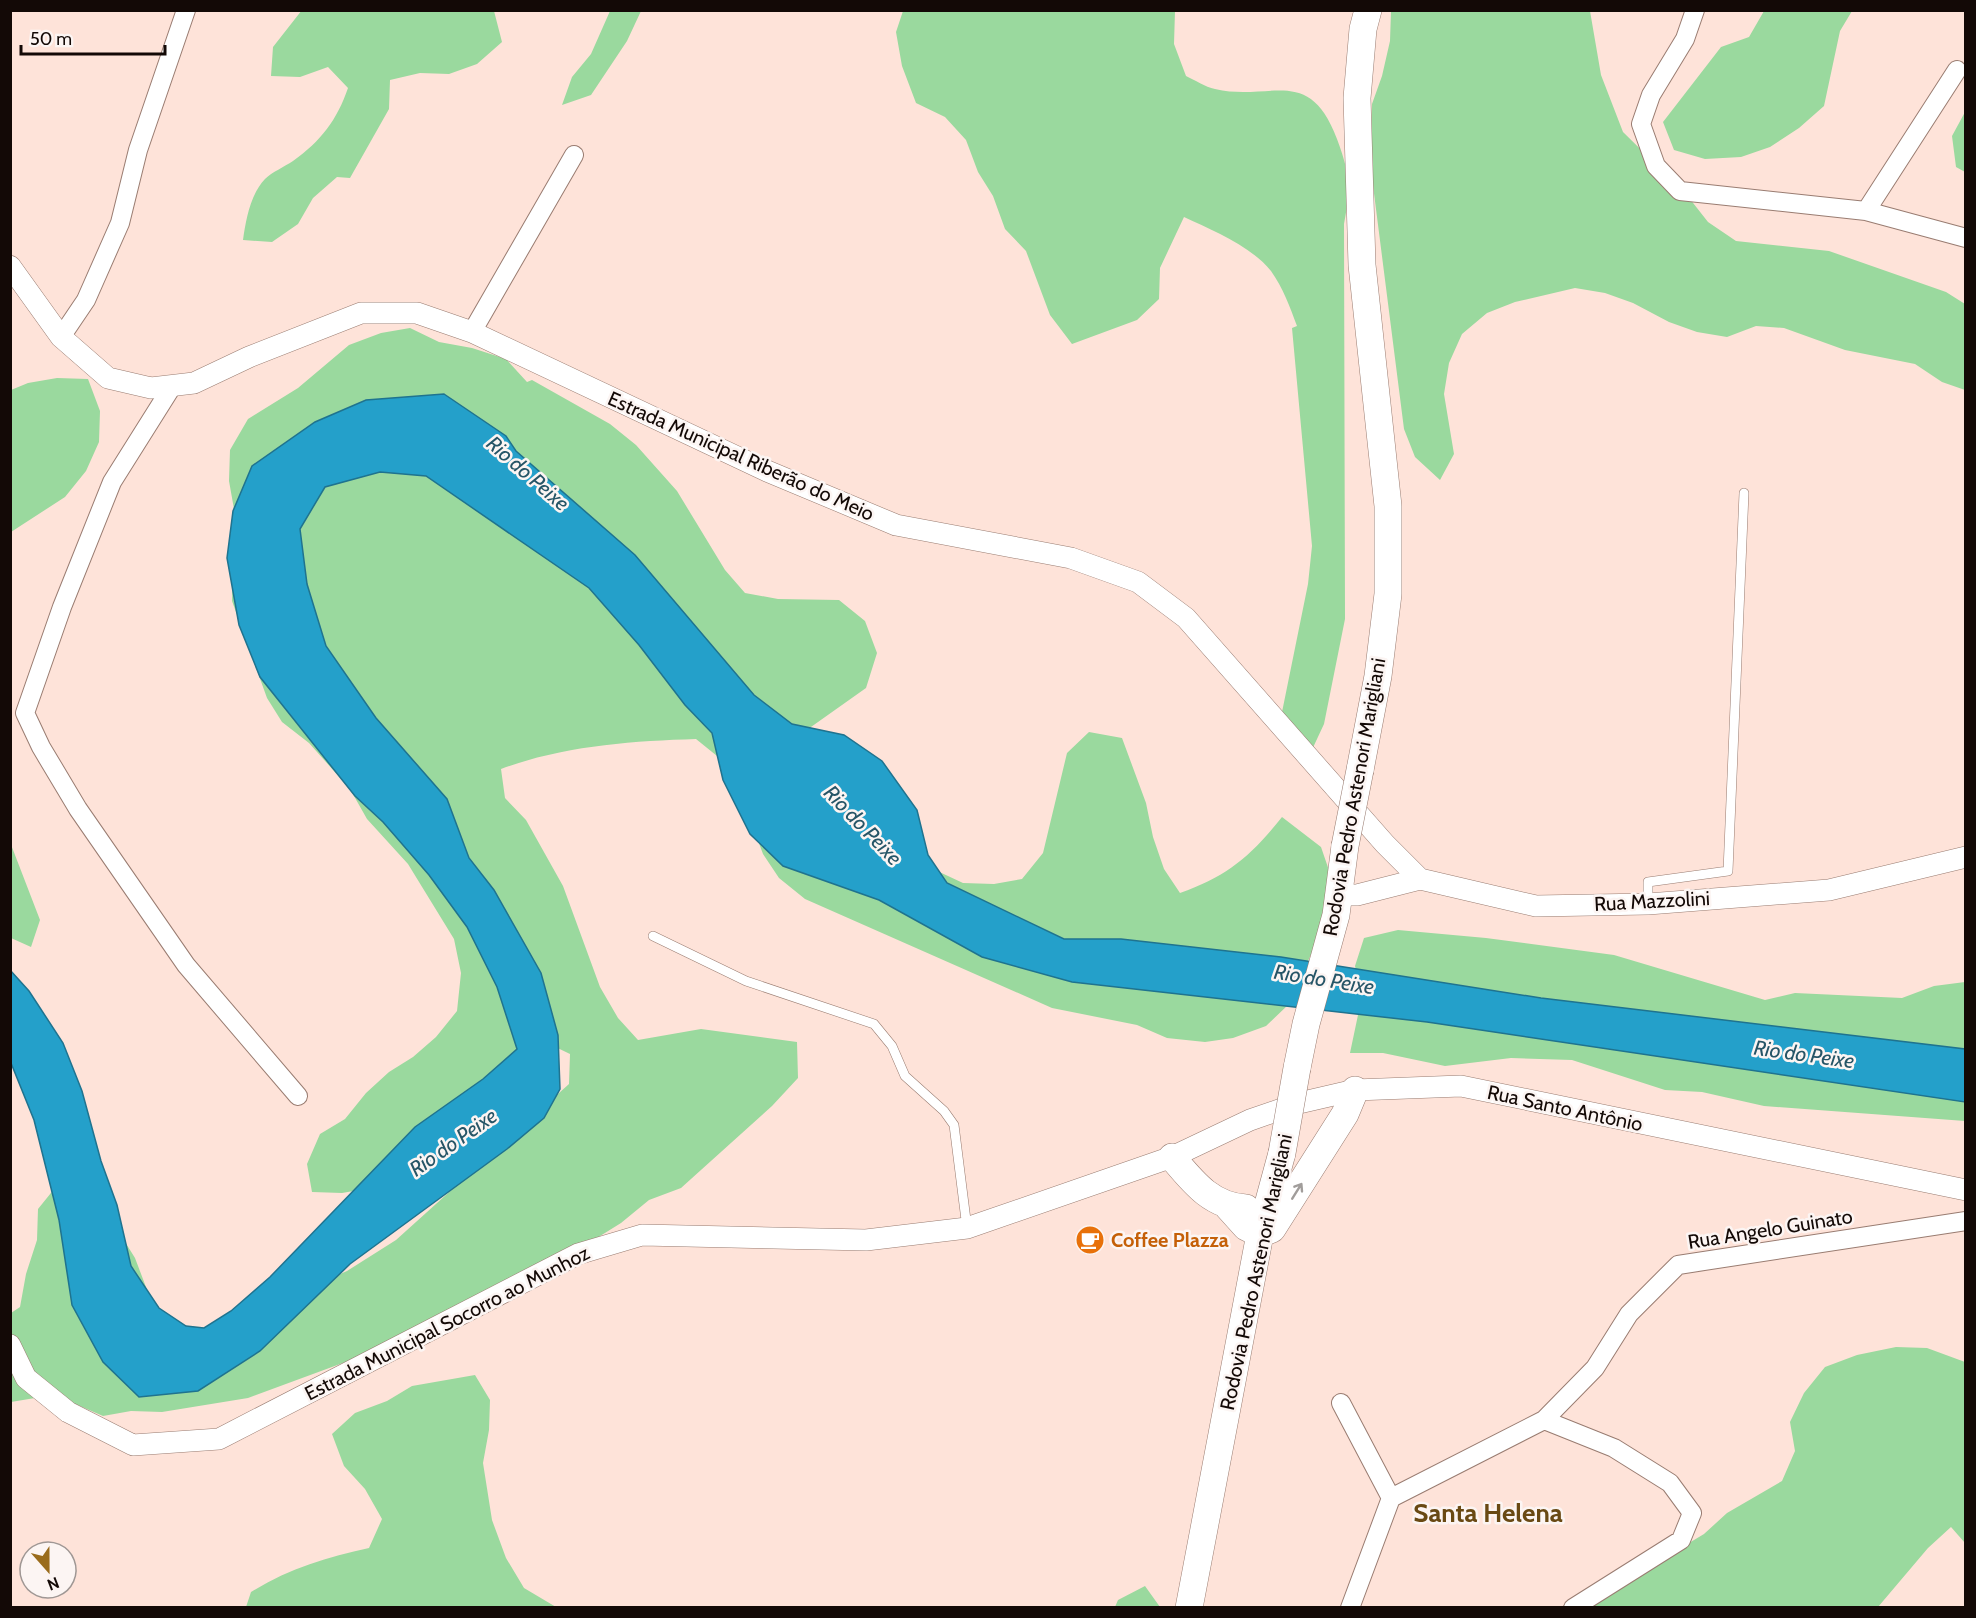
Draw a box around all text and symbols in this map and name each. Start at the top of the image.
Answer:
scale bar [21,18,165,56]
text: 50 m [30,28,72,50]
street label: Estrada Municipal Riberão do Meio [604,386,878,526]
water label: Rio do Peixe [482,430,575,516]
street label: Rodovia Pedro Astenori Marigliani [1318,656,1390,938]
water label: Rio do Peixe [819,780,907,870]
street label: Rua Mazzolini [1593,886,1711,916]
water label: Rio do Peixe [1272,959,1376,999]
water label: Rio do Peixe [1752,1035,1856,1073]
street label: Rua Santo Antônio [1485,1080,1645,1136]
water label: Rio do Peixe [404,1103,502,1181]
street label: Rodovia Pedro Astenori Marigliani [1215,1132,1297,1412]
one-way arrow [1292,1183,1304,1200]
street label: Rua Angelo Guinato [1686,1204,1854,1254]
cafe icon: Coffee Plazza [1074,1224,1106,1256]
place label: Coffee Plazza [1111,1228,1229,1252]
street label: Estrada Municipal Socorro ao Munhoz [301,1240,593,1406]
district label: Santa Helena [1413,1497,1563,1529]
north arrow [18,1540,78,1600]
text: N [45,1573,62,1594]

